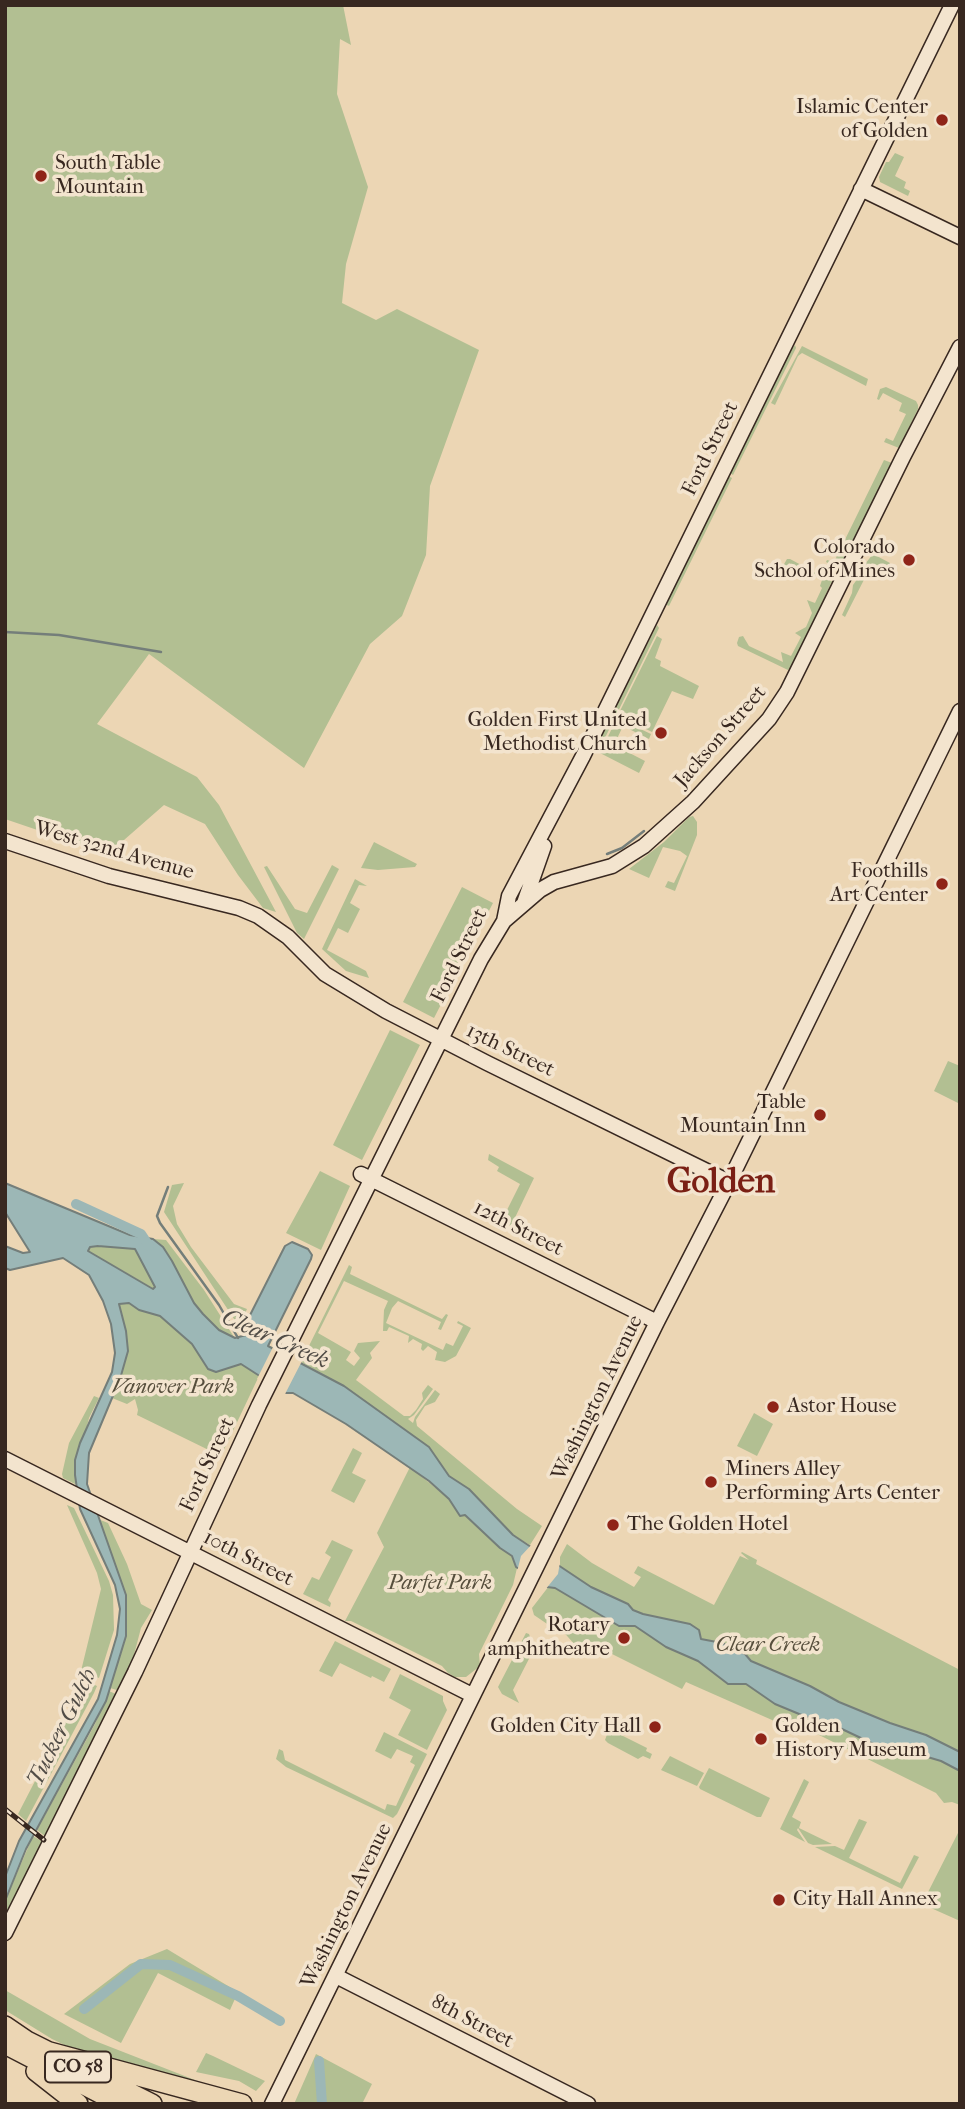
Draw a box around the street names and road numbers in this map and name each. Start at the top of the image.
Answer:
street label: Ford Street [677,398,745,500]
street label: Jackson Street [670,681,772,793]
street label: West 32nd Avenue [31,816,197,886]
street label: Ford Street [426,905,494,1007]
street label: 13th Street [462,1019,558,1083]
street label: 12th Street [469,1196,567,1262]
street label: Washington Avenue [547,1311,649,1485]
street label: Ford Street [175,1414,241,1516]
street label: 10th Street [199,1525,297,1593]
street label: Washington Avenue [296,1819,398,1993]
street label: 8th Street [426,1990,518,2054]
road number: CO 58 [45,2052,111,2082]

